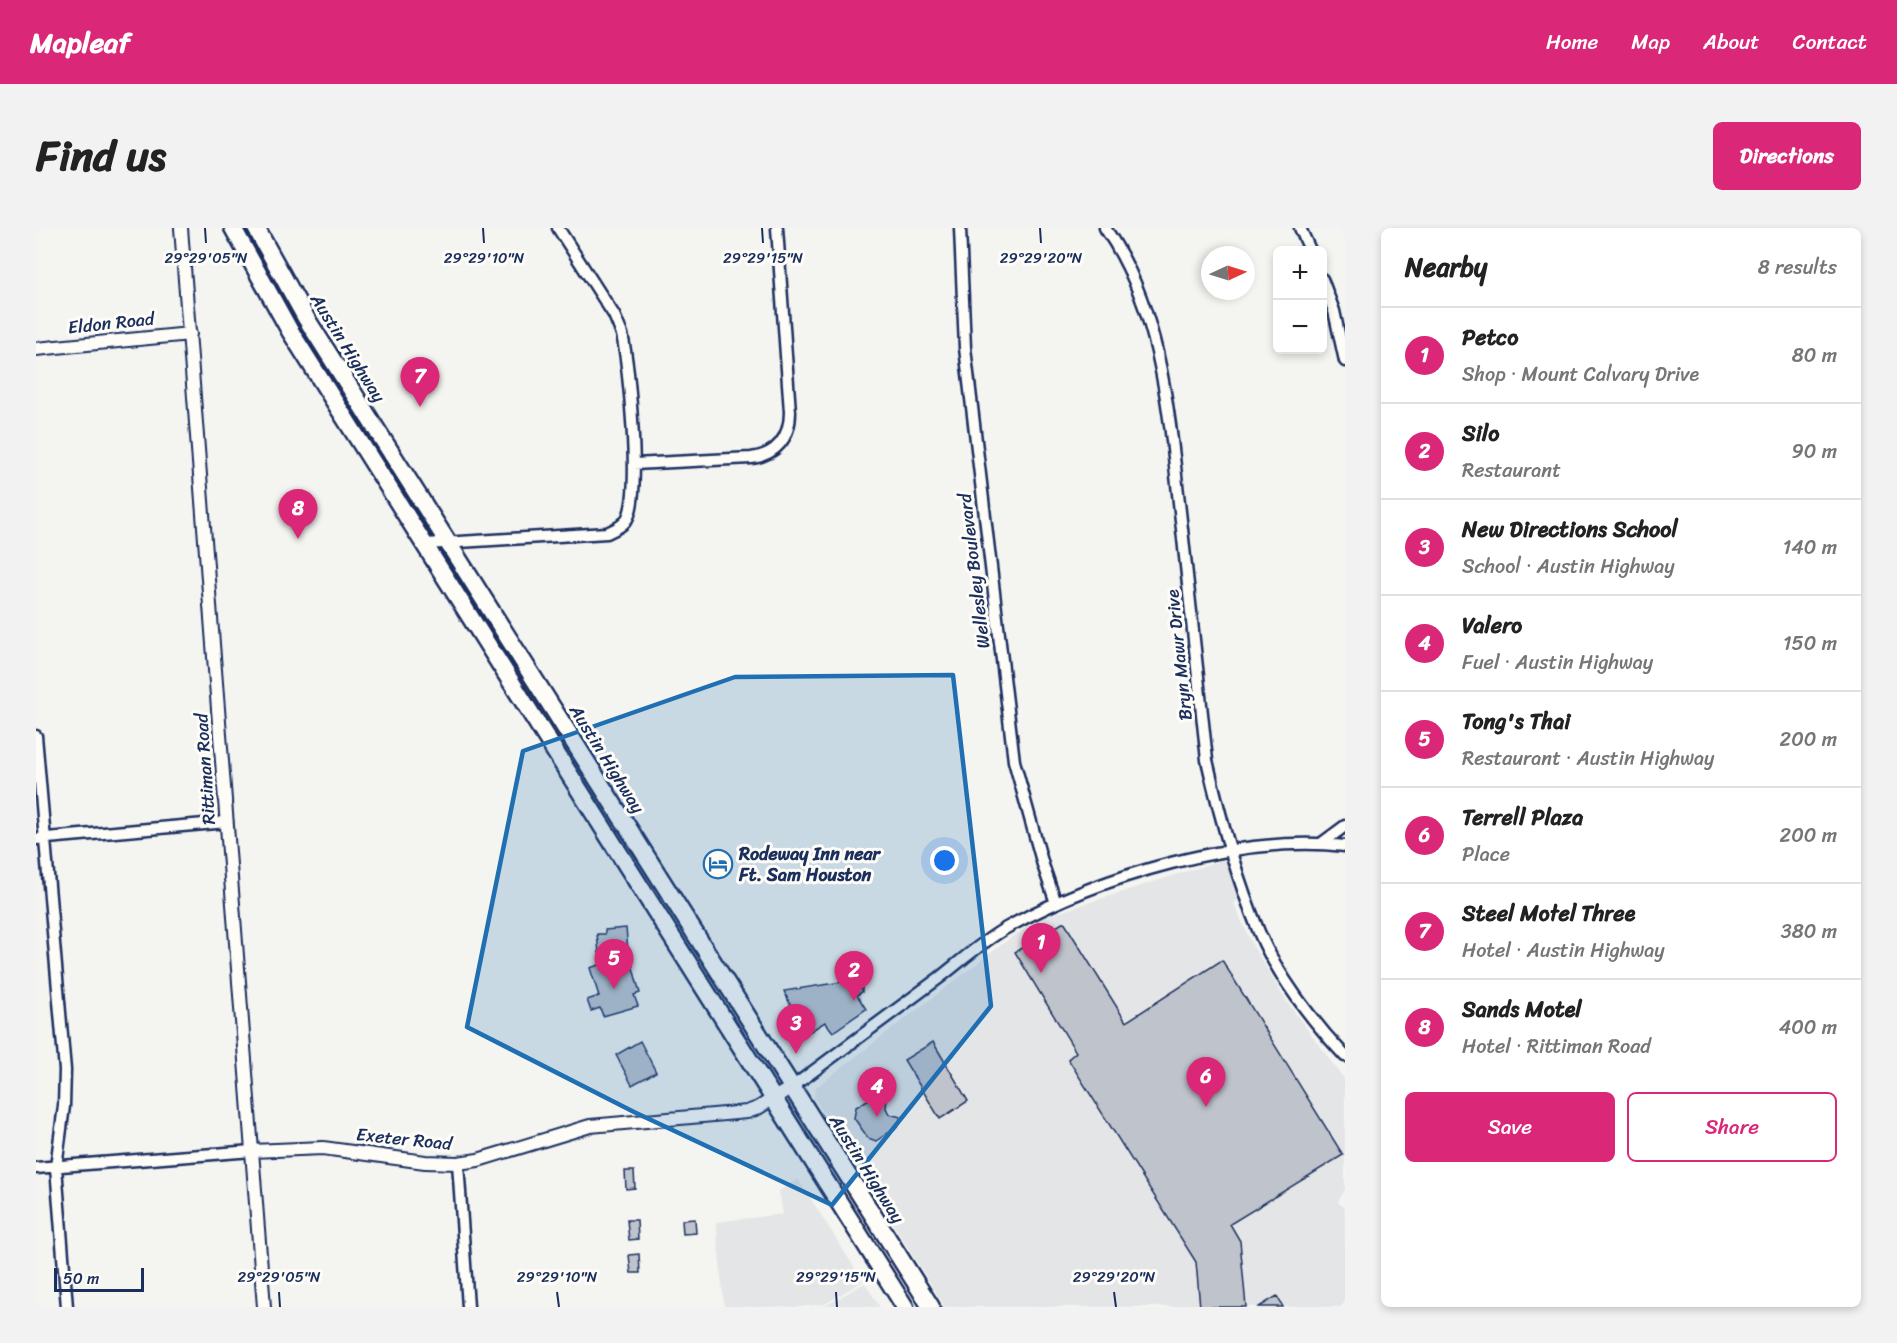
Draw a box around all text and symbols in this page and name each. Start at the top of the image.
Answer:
text: Mapleaf [30,18,130,67]
text: Home [1546,23,1598,61]
text: Map [1631,23,1670,61]
text: About [1703,23,1760,61]
text: Contact [1793,23,1867,61]
text: Find us [36,119,166,193]
button: Directions [1713,122,1861,190]
text: Nearby [1405,244,1487,290]
text: 29°29'05"N [165,245,248,271]
text: 29°29'10"N [444,245,525,271]
text: 29°29'15"N [723,245,804,271]
text: 29°29'20"N [1000,245,1083,271]
north arrow [1201,246,1255,300]
map controls [1273,246,1327,354]
button: + [1273,246,1327,300]
text: 8 results [1758,250,1837,285]
street label: Austin Highway [301,286,395,410]
button: − [1273,300,1327,354]
street label: Eldon Road [66,302,157,343]
text: Petco [1462,318,1518,357]
text: 1 [1420,338,1429,373]
text: 80 m [1792,338,1837,373]
text: Shop · Mount Calvary Drive [1462,357,1699,392]
pin: 7 [400,358,440,407]
text: Silo [1462,414,1499,453]
text: 2 [1419,434,1430,469]
text: 90 m [1792,434,1837,469]
text: Restaurant [1462,453,1561,488]
pin: 8 [278,490,318,539]
street label: Wellesley Boulevard [948,490,999,650]
text: New Directions School [1462,510,1678,549]
text: 3 [1419,530,1430,565]
text: 140 m [1783,530,1837,565]
text: School · Austin Highway [1462,549,1675,584]
street label: Bryn Mawr Drive [1156,588,1202,722]
text: Valero [1462,606,1522,645]
text: 4 [1418,626,1431,661]
text: 150 m [1783,626,1837,661]
text: Fuel · Austin Highway [1462,645,1653,680]
street label: Austin Highway [560,697,654,821]
text: Tong's Thai [1462,702,1570,741]
street label: Rittiman Road [185,711,225,826]
text: 5 [1418,722,1431,757]
text: 200 m [1780,722,1837,757]
text: Restaurant · Austin Highway [1462,741,1715,776]
text: Terrell Plaza [1462,798,1583,837]
text: 6 [1419,818,1430,853]
text: 200 m [1780,818,1837,853]
text: Place [1462,837,1510,872]
place label: Rodeway Inn near Ft. Sam Houston [738,838,881,891]
your location [930,846,959,875]
hotel icon: Rodeway Inn near Ft. Sam Houston [702,848,734,880]
text: Steel Motel Three [1462,894,1635,933]
text: 7 [1419,914,1430,949]
text: 380 m [1781,914,1837,949]
pin: 1 [1022,924,1060,973]
text: Hotel · Austin Highway [1462,933,1665,968]
pin: 5 [594,940,634,989]
pin: 2 [834,952,874,1001]
text: Sands Motel [1462,990,1582,1029]
pin: 3 [776,1004,816,1054]
text: 8 [1418,1010,1431,1045]
text: 400 m [1779,1010,1837,1045]
text: Hotel · Rittiman Road [1462,1029,1651,1064]
pin: 6 [1186,1058,1226,1107]
pin: 4 [858,1068,896,1117]
button: Save [1405,1092,1615,1162]
button: Share [1627,1092,1837,1162]
street label: Austin Highway [820,1107,914,1231]
street label: Exeter Road [355,1118,455,1160]
text: 50 m [63,1264,99,1293]
text: 29°29'05"N [238,1264,321,1290]
text: 29°29'10"N [517,1264,598,1290]
text: 29°29'15"N [796,1264,877,1290]
text: 29°29'20"N [1073,1264,1156,1290]
scale bar [54,1265,144,1292]

